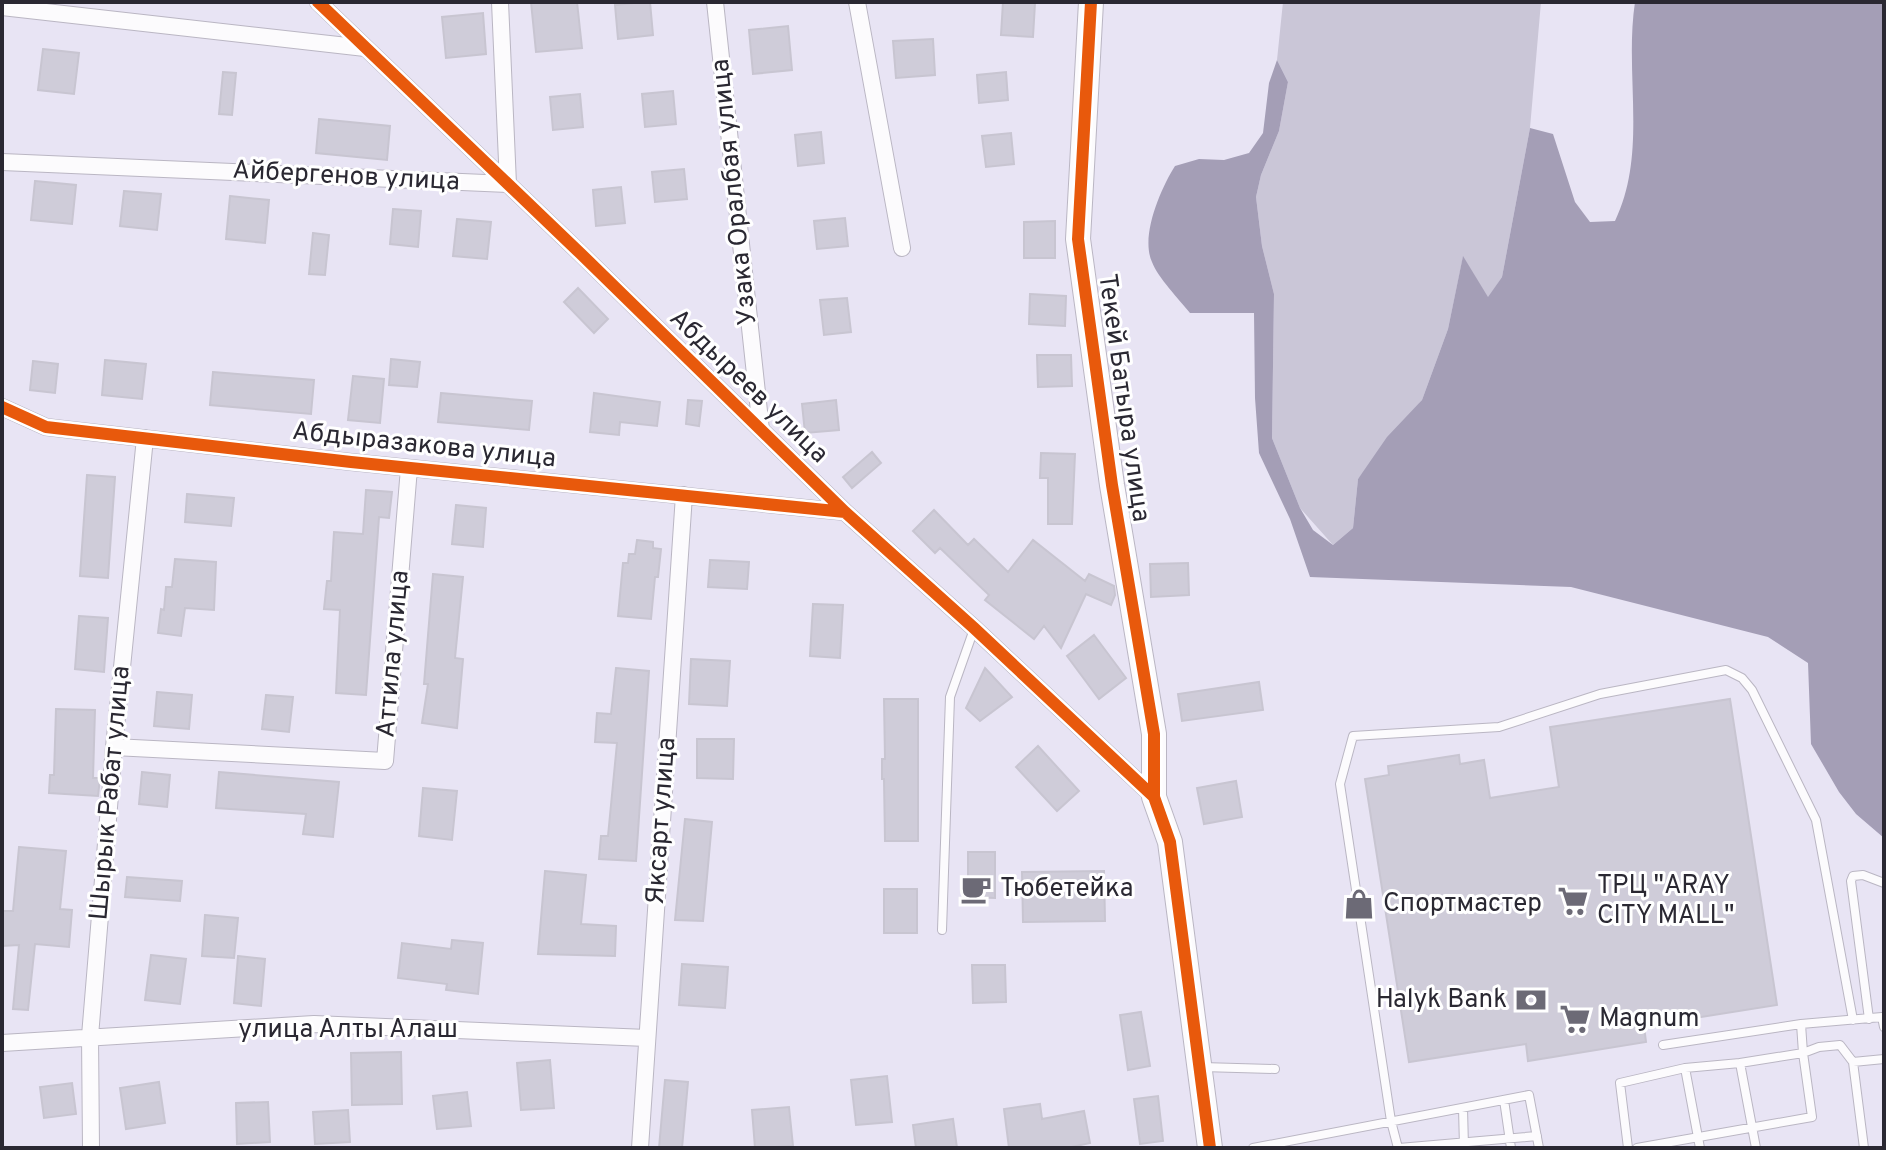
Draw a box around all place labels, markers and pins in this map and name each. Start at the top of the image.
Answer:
place label: ТРЦ "ARAY CITY MALL" [1597,870,1735,933]
cafe icon: Тюбетейка [959,872,993,906]
place label: Тюбетейка [1000,873,1133,906]
supermarket icon: ТРЦ "ARAY CITY MALL" [1556,884,1590,918]
shop icon: Спортмастер [1342,887,1376,921]
place label: Спортмастер [1383,888,1542,921]
bank icon: Halyk Bank [1514,983,1548,1017]
place label: Halyk Bank [1376,984,1507,1017]
supermarket icon: Magnum [1558,1002,1592,1036]
place label: Magnum [1599,1003,1700,1036]

